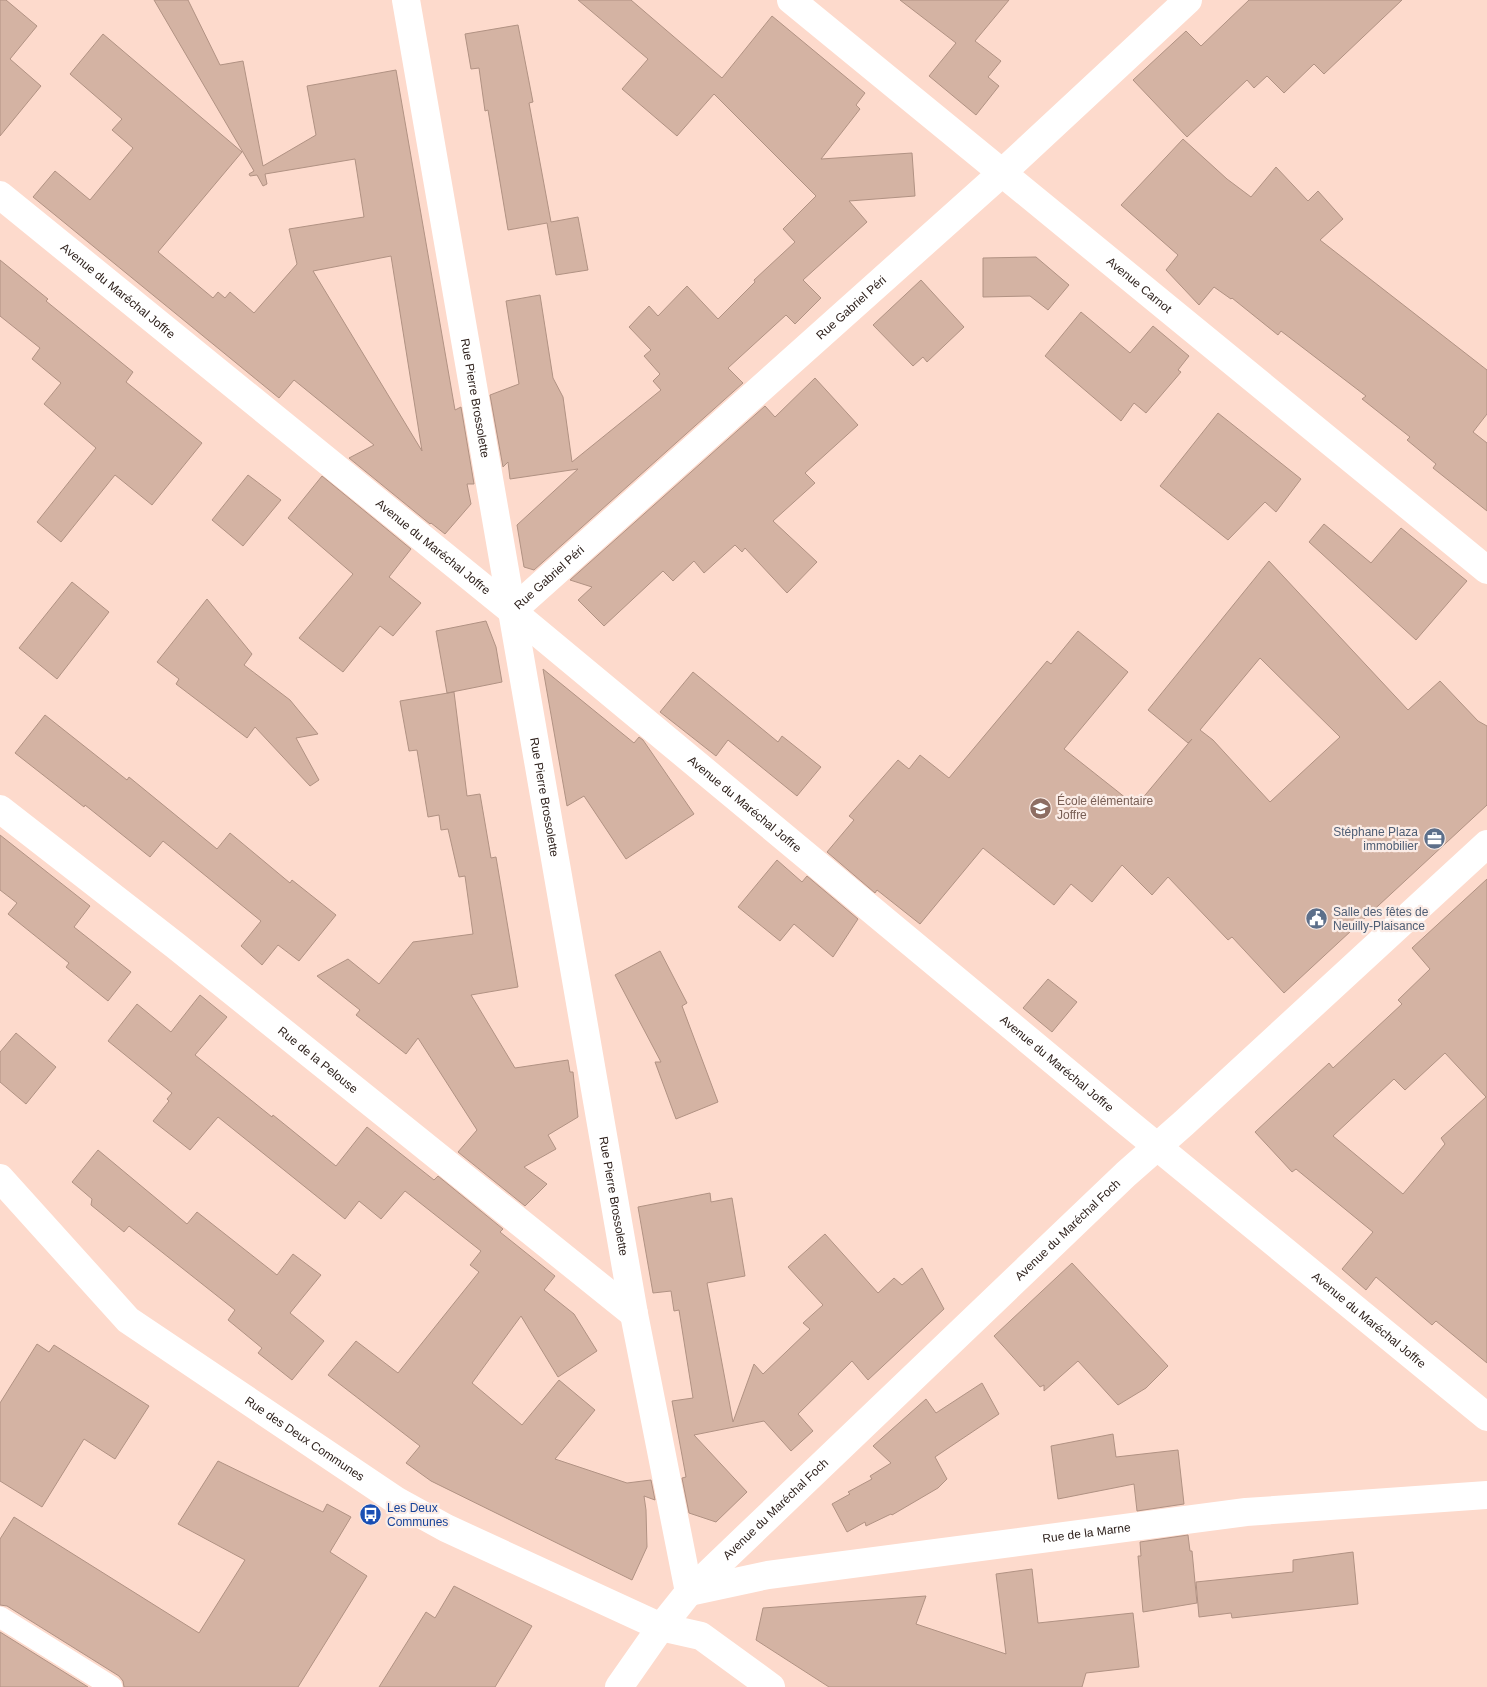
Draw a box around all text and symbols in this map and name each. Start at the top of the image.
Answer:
street label: Avenue du Maréchal Joffre [58,240,178,342]
street label: Avenue Carnot [1104,254,1175,316]
street label: Rue Gabriel Péri [813,273,889,343]
street label: Rue Pierre Brossolette [458,337,492,459]
street label: Avenue du Maréchal Joffre [373,496,493,598]
street label: Rue Gabriel Péri [511,543,587,613]
street label: Rue Pierre Brossolette [527,736,562,858]
street label: Avenue du Maréchal Joffre [685,753,804,856]
place label: École élémentaire Joffre [1057,793,1153,822]
school or university icon: École élémentaire Joffre [1029,796,1053,820]
place label: Stéphane Plaza immobilier [1333,825,1418,853]
office icon: Stéphane Plaza immobilier [1422,827,1446,851]
place label: Salle des fêtes de Neuilly-Plaisance [1333,905,1429,933]
public building icon: Salle des fêtes de Neuilly-Plaisance [1305,907,1329,931]
street label: Avenue du Maréchal Joffre [997,1013,1117,1115]
street label: Rue de la Pelouse [275,1024,361,1096]
street label: Rue Pierre Brossolette [596,1135,631,1257]
street label: Avenue du Maréchal Foch [1012,1176,1123,1283]
street label: Avenue du Maréchal Joffre [1309,1269,1429,1371]
street label: Rue des Deux Communes [242,1394,367,1484]
street label: Avenue du Maréchal Foch [720,1456,831,1563]
place label: Les Deux Communes [387,1501,448,1529]
bus stop icon: Les Deux Communes [359,1503,383,1527]
street label: Rue de la Marne [1041,1520,1132,1546]

